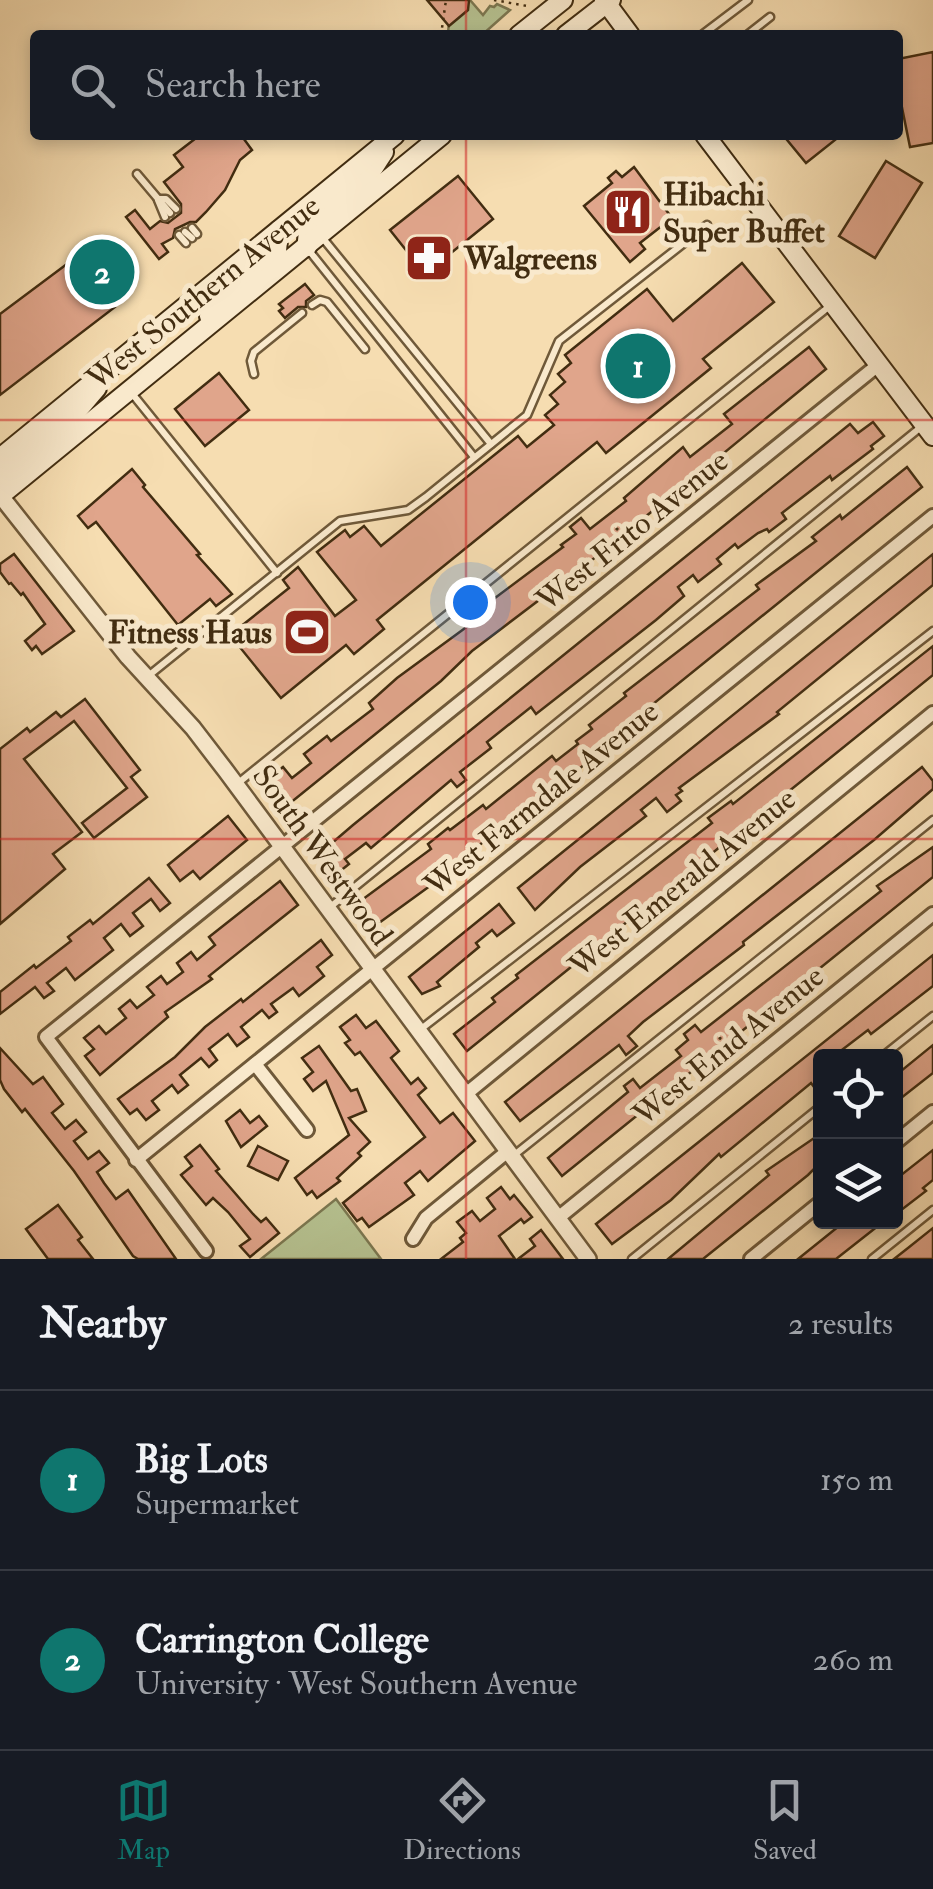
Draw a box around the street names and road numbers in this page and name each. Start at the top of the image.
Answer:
street label: West Southern Avenue [78,186,329,400]
street label: West Frito Avenue [528,441,737,621]
street label: West Farmdale Avenue [416,692,667,906]
street label: South Westwood [243,757,401,954]
street label: West Emerald Avenue [560,779,804,987]
street label: West Enid Avenue [624,957,832,1136]

